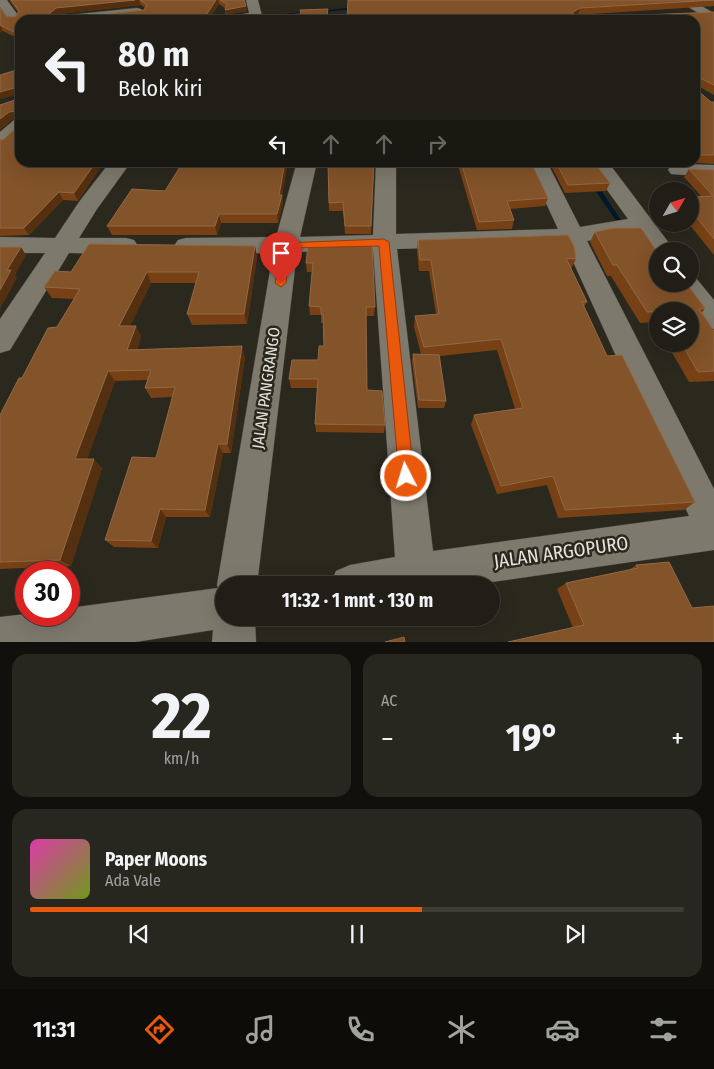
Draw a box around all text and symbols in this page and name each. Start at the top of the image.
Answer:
text: 80 m [118,33,190,75]
icon: left [35,35,100,100]
text: Belok kiri [118,75,203,102]
icon: left [264,130,292,158]
icon: ahead [317,130,345,158]
icon: ahead [370,130,398,158]
icon: right [423,130,451,158]
north arrow [649,182,699,232]
map controls [649,182,699,352]
pin [260,232,302,283]
icon: arrive [267,239,295,267]
button: search [649,242,699,292]
button: layers [649,302,699,352]
street label: JALAN PANGRANGO [248,326,284,450]
position arrow [379,449,431,501]
street label: JALAN ARGOPURO [492,531,630,573]
speed limit sign: 30 [15,561,80,626]
text: 11:32 · 1 mnt · 130 m [282,589,433,612]
text: 22 [151,677,212,755]
text: AC [381,691,397,710]
text: 19° [506,715,559,761]
text: − [381,722,394,755]
text: + [671,722,684,755]
text: km/h [164,749,199,768]
text: Paper Moons [105,848,207,871]
text: Ada Vale [105,871,161,890]
icon: previous [125,920,153,948]
icon: pause [343,920,371,948]
icon: next [561,920,589,948]
icon: directions [142,1012,177,1047]
icon: music [243,1012,278,1047]
icon: phone [343,1012,378,1047]
icon: climate [444,1012,479,1047]
icon: car [545,1012,580,1047]
icon: filters [646,1012,681,1047]
text: 11:31 [33,1016,76,1043]

